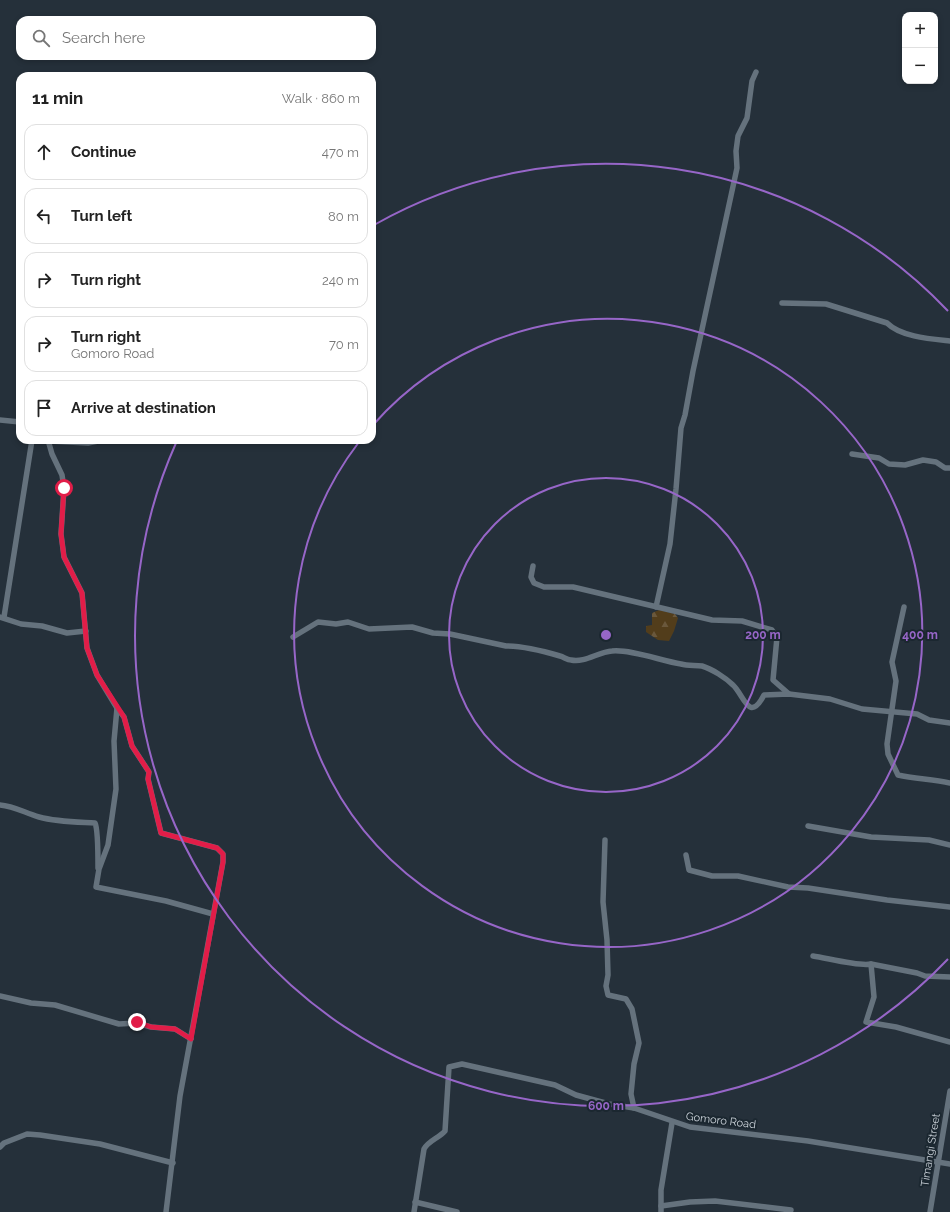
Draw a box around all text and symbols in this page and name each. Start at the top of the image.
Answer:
map controls [902,12,938,84]
button: + [902,12,938,48]
search box [16,16,376,60]
icon: search [30,27,52,49]
text: Search here [62,29,145,47]
button: − [902,48,938,84]
text: 11 min [32,88,83,108]
text: Walk · 860 m [282,91,360,106]
icon: ahead [33,141,55,163]
text: Continue [71,143,136,161]
text: 470 m [322,145,359,160]
icon: left [33,205,55,227]
text: Turn left [71,207,132,225]
text: 80 m [328,209,359,224]
icon: right [33,269,55,291]
text: Turn right [71,271,141,289]
text: 240 m [322,273,359,288]
text: Turn right [71,328,141,346]
icon: right [33,333,55,355]
text: 70 m [329,337,359,352]
text: Gomoro Road [71,346,154,361]
icon: arrive [33,397,55,419]
text: Arrive at destination [71,399,216,417]
route start [55,479,73,497]
centre of rings [599,628,613,642]
text: 200 m [745,628,781,642]
text: 400 m [902,628,938,642]
route end [128,1013,146,1031]
text: 600 m [588,1099,624,1113]
street label: Gomoro Road [685,1110,757,1131]
street label: Timangi Street [918,1112,943,1188]

